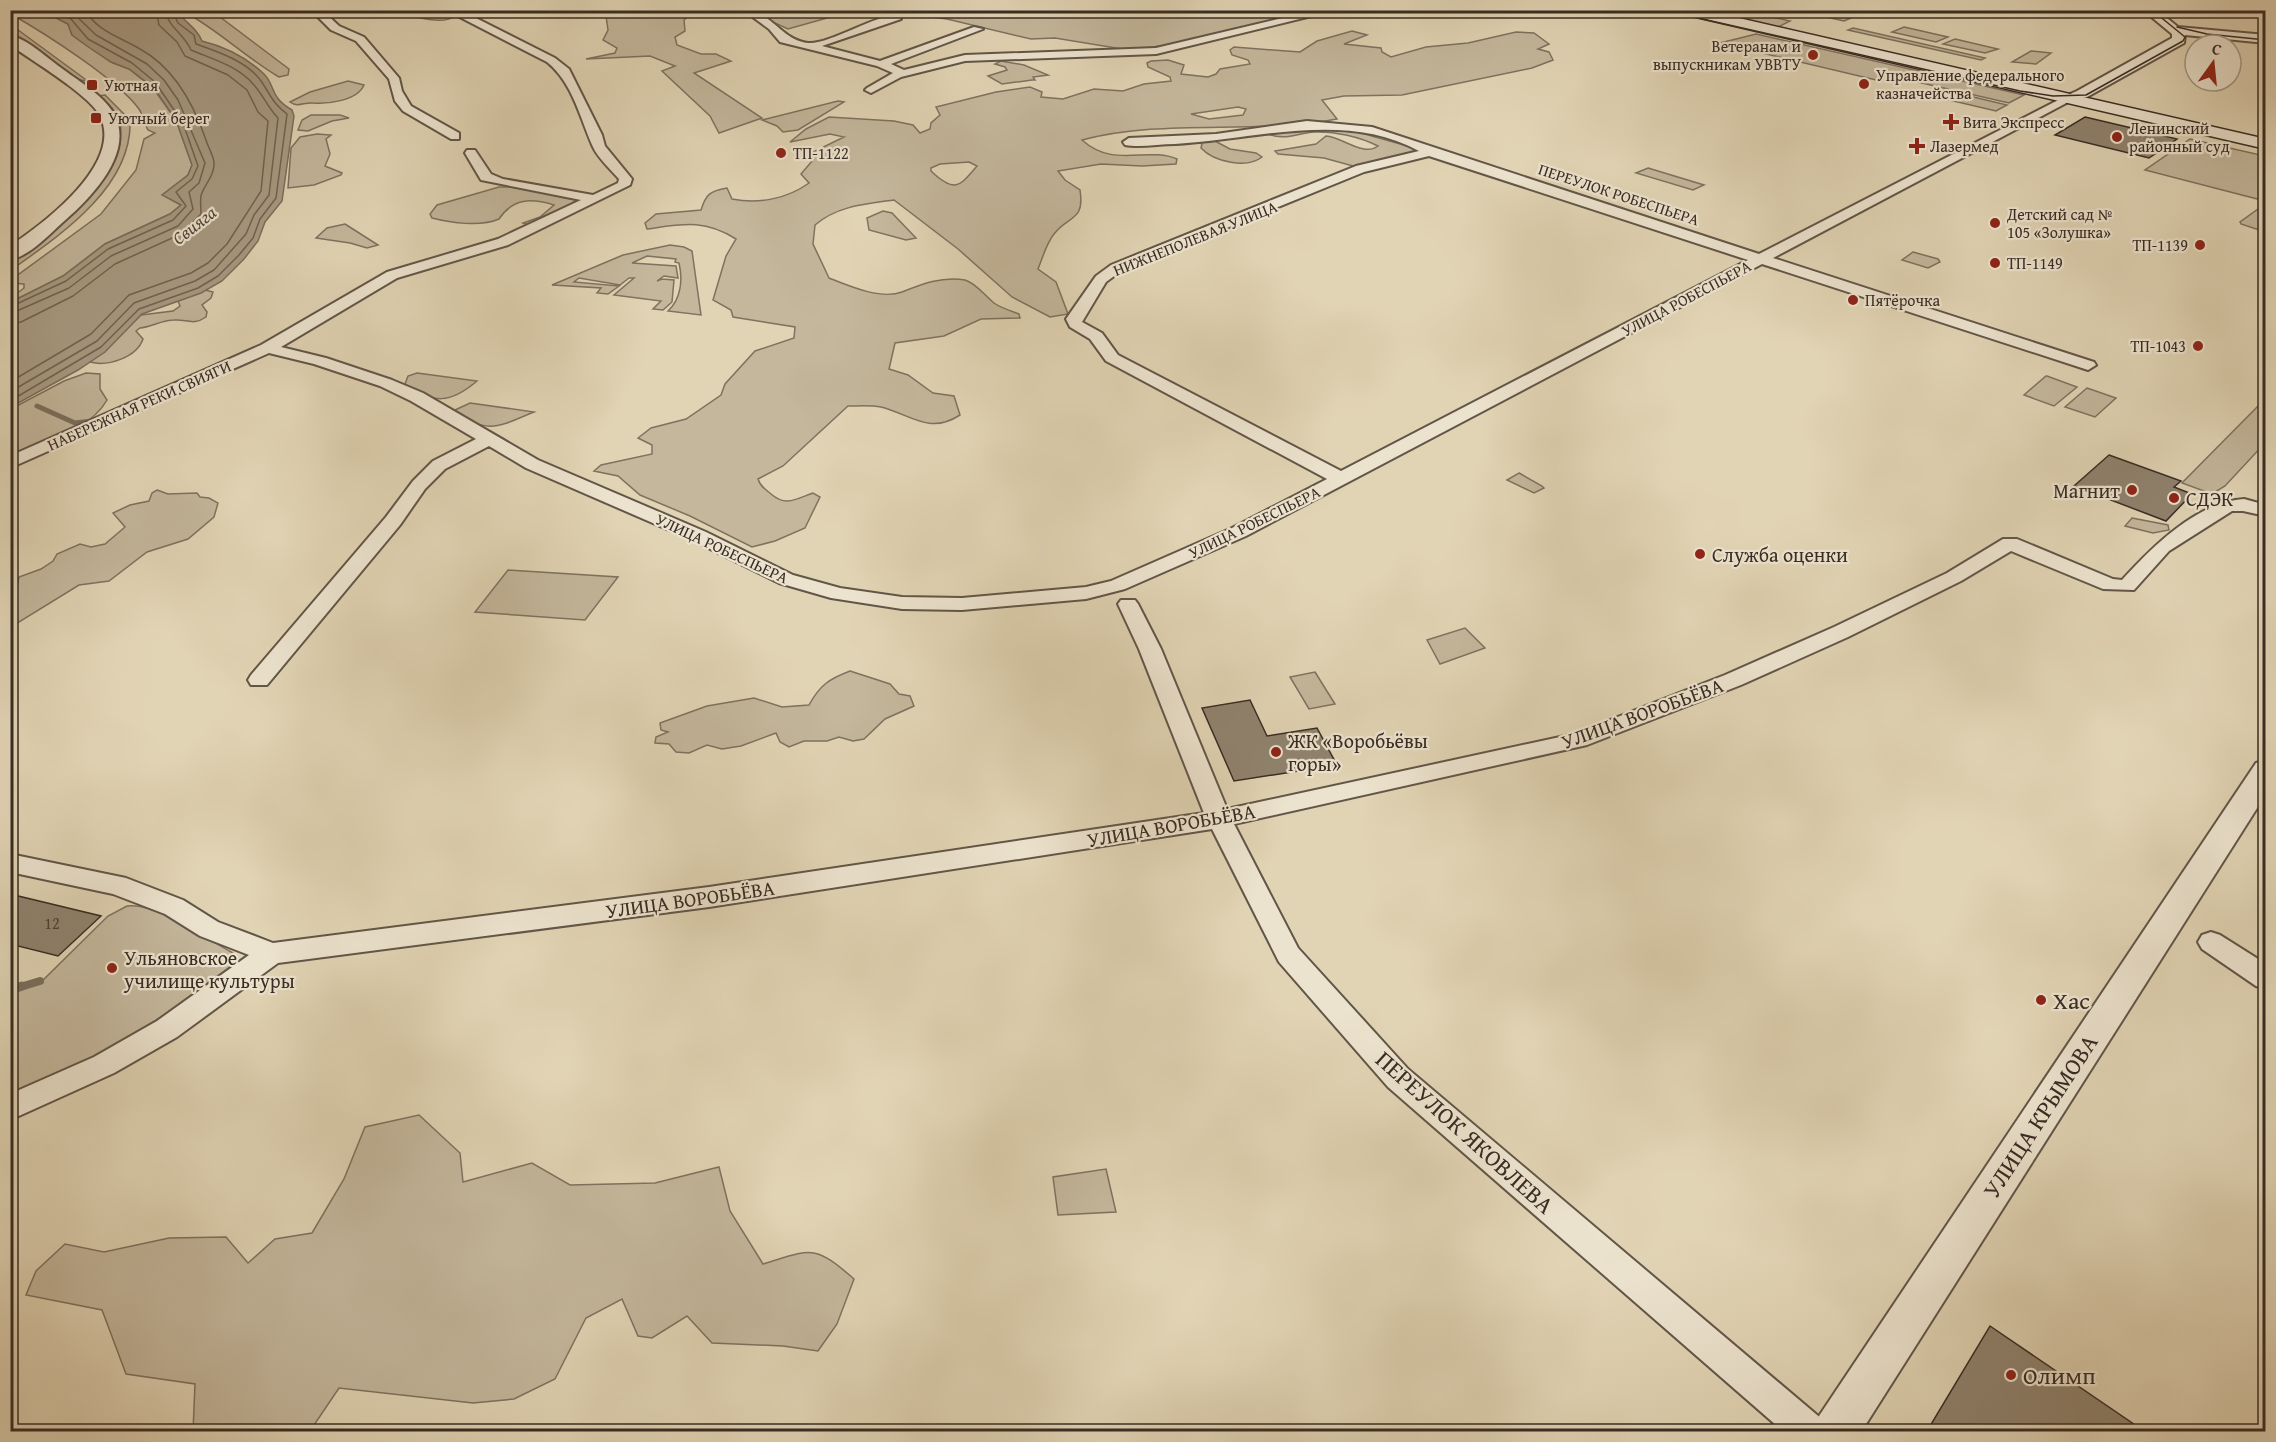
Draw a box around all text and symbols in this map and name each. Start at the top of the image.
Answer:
north arrow [2183,33,2243,93]
place label: Ветеранам и выпускникам УВВТУ [1653,34,1801,76]
text: С [2209,36,2224,61]
marker: Ветеранам и выпускникам УВВТУ [1806,48,1820,62]
place label: Управление федерального казначейства [1876,63,2064,105]
place label: Уютная [104,73,158,97]
marker: Управление федерального казначейства [1857,77,1871,91]
marker: Уютная [85,78,99,92]
place label: Уютный берег [108,106,209,130]
place label: Вита Экспресс [1963,110,2064,134]
marker: Уютный берег [89,111,103,125]
marker: Вита Экспресс [1944,115,1958,129]
place label: Ленинский районный суд [2129,116,2230,158]
marker: Ленинский районный суд [2110,130,2124,144]
place label: Лазермед [1930,134,1999,158]
marker: Лазермед [1908,137,1926,155]
place label: ТП-1122 [793,141,849,165]
marker: ТП-1122 [774,146,788,160]
street label: ПЕРЕУЛОК РОБЕСПЬЕРА [1535,157,1703,231]
street label: НИЖНЕПОЛЕВАЯ УЛИЦА [1109,194,1281,282]
water label: Свияга [166,199,222,251]
place label: Детский сад № 105 «Золушка» [2006,202,2113,244]
marker: Детский сад № 105 «Золушка» [1988,216,2002,230]
place label: ТП-1139 [2132,233,2188,257]
marker: ТП-1139 [2193,238,2207,252]
place label: ТП-1149 [2007,251,2063,275]
street label: УЛИЦА РОБЕСПЬЕРА [1617,253,1755,342]
marker: ТП-1149 [1988,256,2002,270]
place label: Пятёрочка [1865,288,1940,312]
marker: Пятёрочка [1846,293,1860,307]
place label: ТП-1043 [2130,334,2186,358]
marker: ТП-1043 [2191,339,2205,353]
street label: НАБЕРЕЖНАЯ РЕКИ СВИЯГИ [43,353,235,456]
place label: Магнит [2053,476,2120,505]
street label: УЛИЦА РОБЕСПЬЕРА [1184,480,1324,564]
marker: Магнит [2125,483,2139,497]
place label: СДЭК [2186,484,2234,513]
marker: СДЭК [2167,491,2181,505]
street label: УЛИЦА РОБЕСПЬЕРА [652,507,793,589]
place label: Служба оценки [1712,540,1848,569]
marker: Служба оценки [1693,547,1707,561]
street label: УЛИЦА ВОРОБЬЁВА [1557,670,1727,756]
place label: ЖК «Воробьёвы горы» [1287,726,1428,778]
marker: ЖК «Воробьёвы горы» [1269,745,1283,759]
street label: УЛИЦА ВОРОБЬЁВА [1085,796,1257,854]
street label: УЛИЦА ВОРОБЬЁВА [604,873,776,925]
house number: 12 [44,911,60,935]
place label: Ульяновское училище культуры [123,943,295,995]
marker: Ульяновское училище культуры [105,961,119,975]
place label: Хас [2053,983,2090,1018]
marker: Хас [2034,993,2048,1007]
street label: УЛИЦА КРЫМОВА [1974,1027,2106,1205]
street label: ПЕРЕУЛОК ЯКОВЛЕВА [1368,1042,1562,1222]
place label: Олимп [2023,1358,2096,1393]
marker: Олимп [2004,1368,2018,1382]

